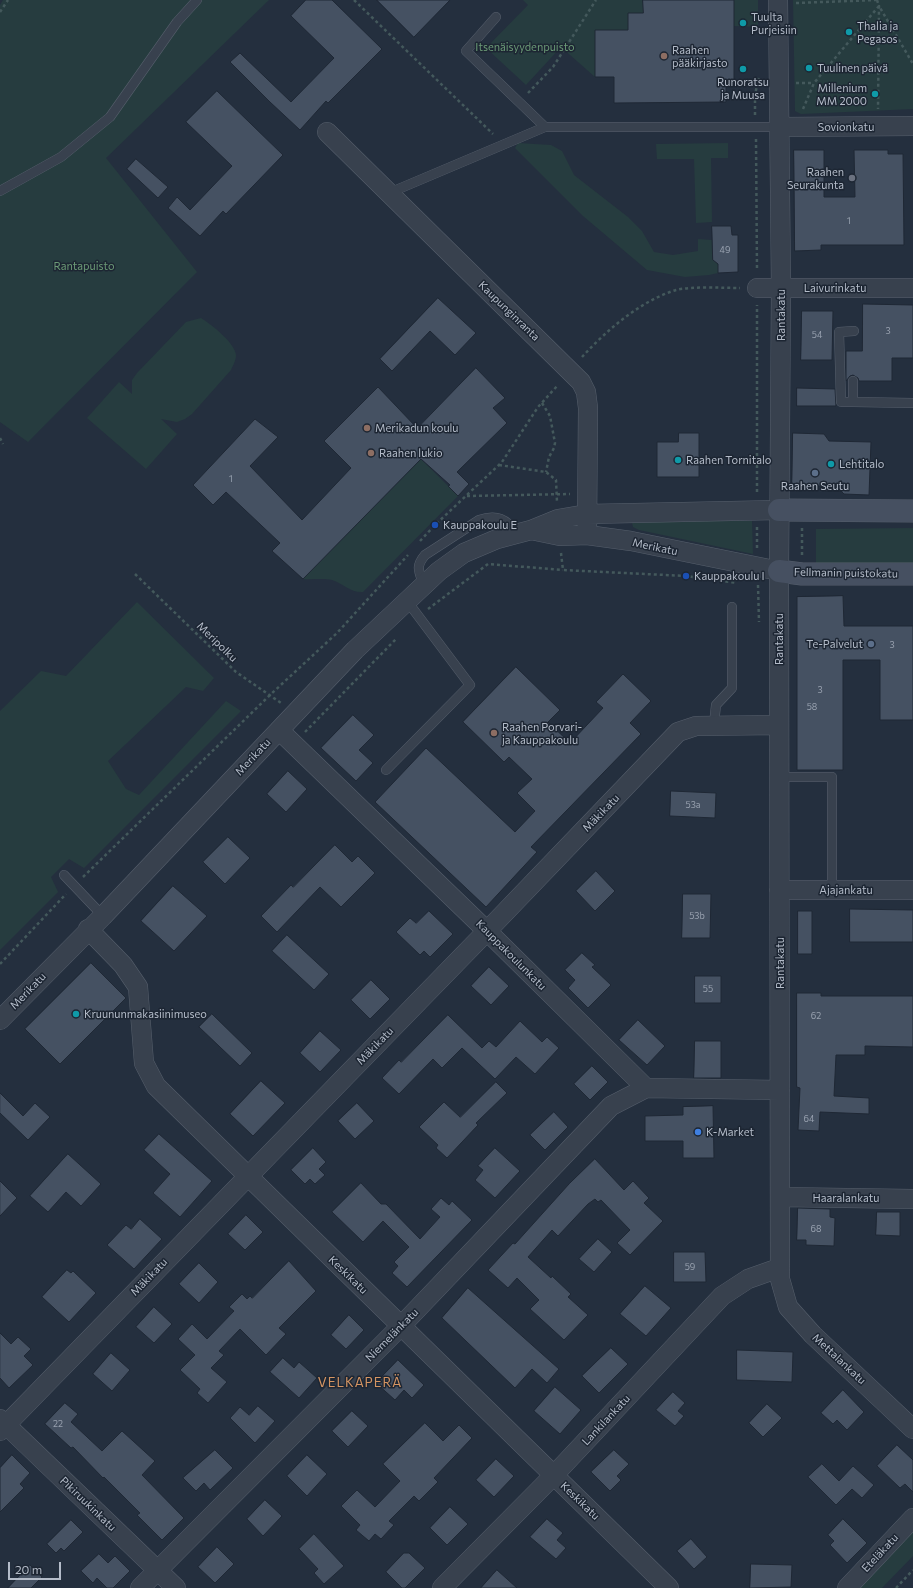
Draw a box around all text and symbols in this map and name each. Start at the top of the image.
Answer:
place label: Tuulta Purjeisiin [751,10,797,36]
marker: Tuulta Purjeisiin [738,18,748,28]
place label: Thalia ja Pegasos [857,19,898,45]
marker: Thalia ja Pegasos [844,27,854,37]
park label: Itsenäisyydenpuisto [475,40,575,54]
place label: Raahen pääkirjasto [672,43,728,69]
marker: Raahen pääkirjasto [659,51,669,61]
place label: Tuulinen päivä [817,61,888,75]
marker: Tuulinen päivä [804,63,814,73]
marker: Runoratsu ja Muusa [738,64,748,74]
place label: Runoratsu ja Muusa [717,75,769,101]
place label: Millenium MM 2000 [816,81,867,107]
marker: Millenium MM 2000 [870,89,880,99]
street label: Sovionkatu [818,120,874,134]
place label: Raahen Seurakunta [787,165,844,191]
marker: Raahen Seurakunta [847,173,857,183]
house number: 1 [847,216,851,226]
house number: 49 [720,245,730,255]
park label: Rantapuisto [53,259,115,273]
street label: Kaupunginranta [476,278,542,344]
street label: Laivurinkatu [804,281,866,295]
street label: Rantakatu [774,289,788,341]
house number: 3 [885,326,891,336]
house number: 54 [812,330,822,340]
place label: Merikadun koulu [375,421,459,435]
marker: Merikadun koulu [362,423,372,433]
place label: Raahen lukio [379,446,443,460]
marker: Raahen lukio [366,448,376,458]
place label: Raahen Tornitalo [686,453,771,467]
marker: Raahen Tornitalo [673,455,683,465]
place label: Lehtitalo [839,457,884,471]
marker: Lehtitalo [826,459,836,469]
marker: Raahen Seutu [810,468,820,478]
house number: 1 [229,474,233,484]
place label: Raahen Seutu [781,479,849,493]
place label: Kauppakoulu E [443,518,517,532]
marker: Kauppakoulu E [430,520,440,530]
street label: Merikatu [631,536,679,558]
street label: Fellmanin puistokatu [794,565,898,581]
place label: Kauppakoulu I [694,569,765,583]
marker: Kauppakoulu I [681,571,691,581]
street label: Rantakatu [772,613,786,665]
street label: Meripolku [194,619,240,665]
place label: Te-Palvelut [806,637,863,651]
marker: Te-Palvelut [866,639,876,649]
house number: 3 [889,640,895,650]
house number: 3 [817,685,823,695]
house number: 58 [807,702,817,712]
place label: Raahen Porvari- ja Kauppakoulu [502,720,582,746]
marker: Raahen Porvari- ja Kauppakoulu [489,728,499,738]
street label: Merikatu [233,736,273,778]
street label: Mäkikatu [580,791,622,835]
house number: 53a [685,800,701,810]
street label: Ajajankatu [819,883,873,897]
house number: 53b [689,911,705,921]
street label: Kauppakoulunkatu [473,917,549,993]
street label: Rantakatu [773,937,787,989]
street label: Merikatu [7,970,49,1012]
house number: 55 [703,984,713,994]
place label: Kruununmakasiinimuseo [84,1007,207,1021]
marker: Kruununmakasiinimuseo [71,1009,81,1019]
house number: 62 [811,1011,821,1021]
street label: Mäkikatu [354,1024,396,1068]
house number: 64 [804,1114,814,1124]
place label: K-Market [706,1125,754,1139]
marker: K-Market [693,1127,703,1137]
street label: Haaralankatu [812,1191,880,1205]
house number: 68 [811,1224,821,1234]
street label: Keskikatu [326,1253,370,1297]
street label: Mäkikatu [128,1255,170,1299]
house number: 59 [685,1262,695,1272]
street label: Niemelänkatu [363,1306,421,1364]
street label: Mettalankatu [810,1331,868,1387]
district label: VELKAPERÄ [318,1375,402,1391]
street label: Lankilankatu [579,1392,633,1448]
house number: 22 [53,1419,63,1429]
street label: Pikiruukinkatu [57,1474,119,1534]
street label: Keskikatu [558,1479,602,1523]
street label: Eteläkatu [859,1531,901,1575]
scale bar [10,1554,63,1580]
text: 20 m [15,1562,42,1576]

